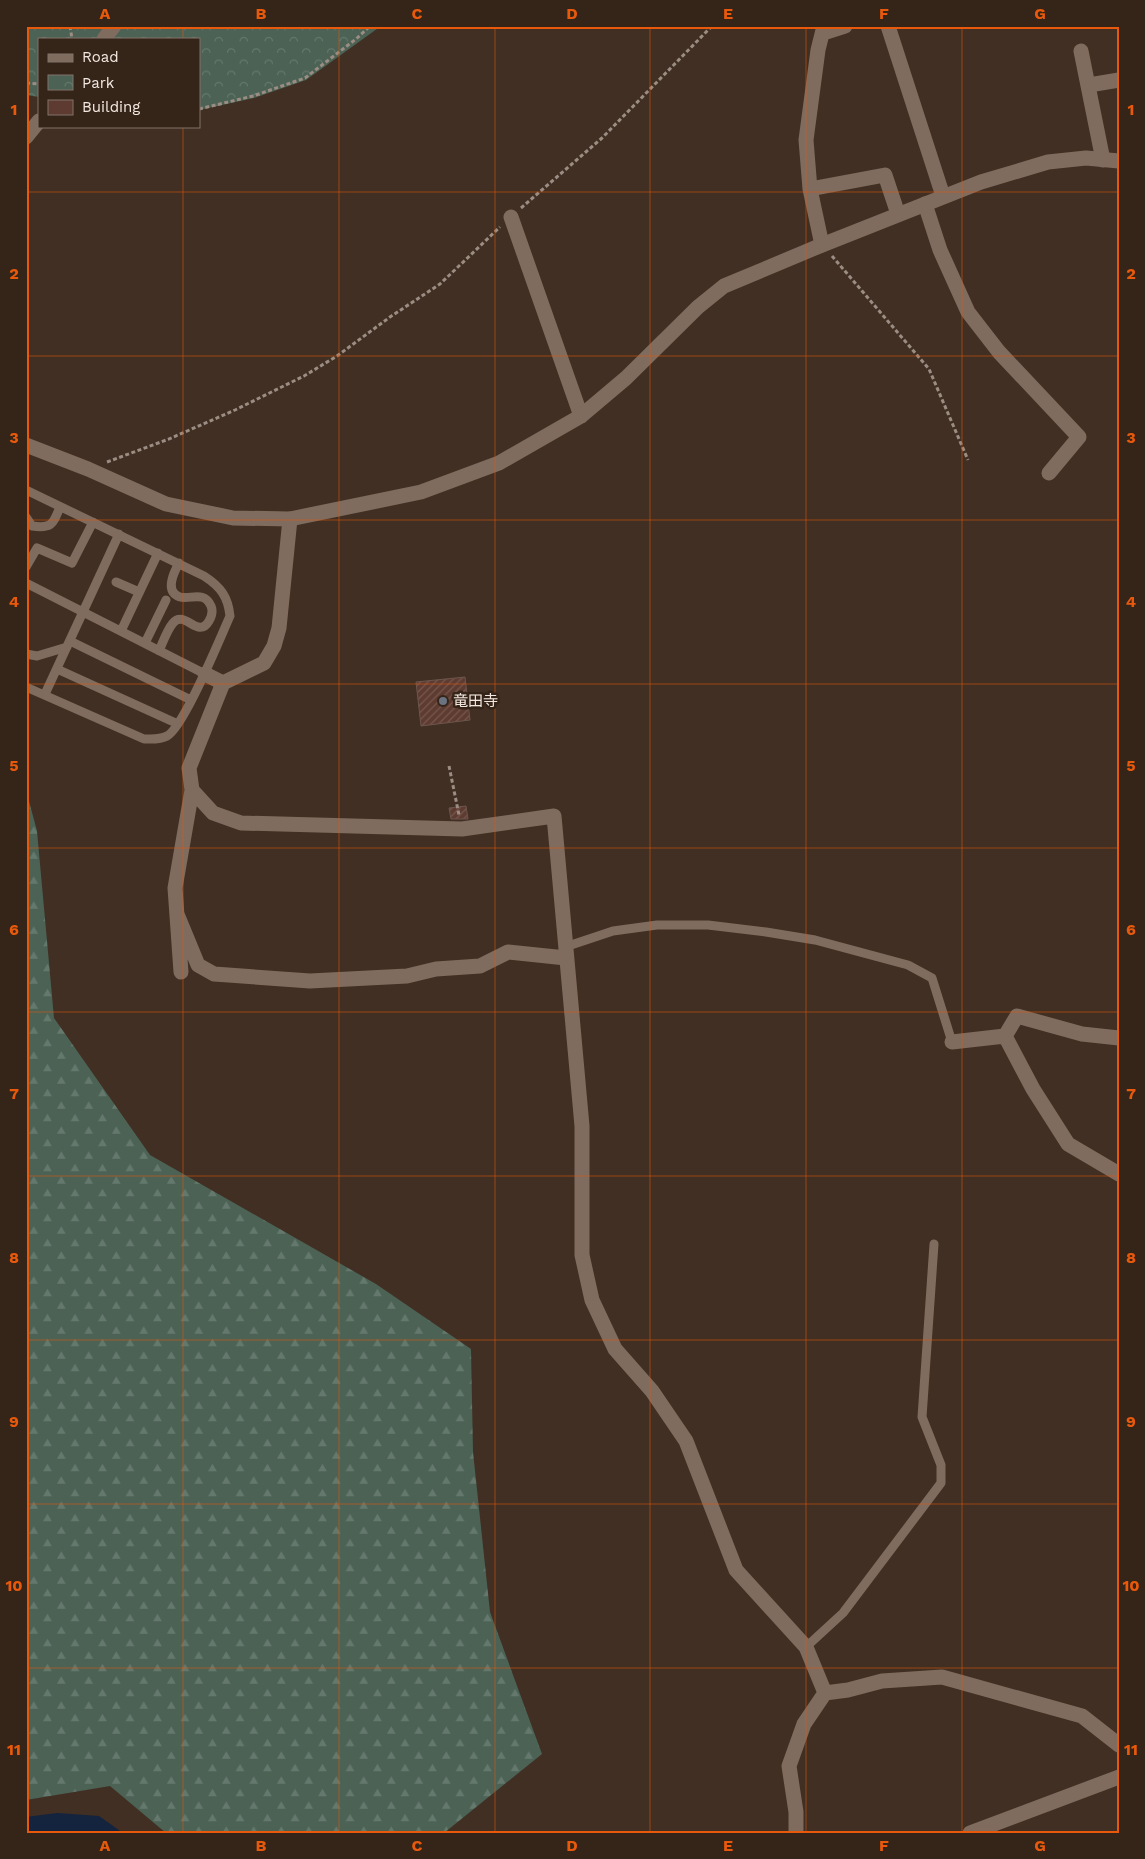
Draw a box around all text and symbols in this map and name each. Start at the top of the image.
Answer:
text: A [100,4,111,23]
text: B [256,4,267,23]
text: C [412,4,423,23]
text: D [566,4,578,23]
text: E [723,4,733,23]
text: F [879,4,889,23]
text: G [1034,4,1046,23]
legend [38,38,200,128]
text: Road [82,48,119,66]
text: Park [82,74,115,92]
text: Building [82,98,140,116]
text: 1 [11,100,17,119]
text: 1 [1128,100,1134,119]
text: 2 [9,264,19,283]
text: 2 [1126,264,1136,283]
text: 3 [9,428,19,447]
text: 3 [1126,428,1136,447]
text: 4 [9,592,19,611]
text: 4 [1126,592,1136,611]
place label: 竜田寺 [453,692,498,710]
marker: 竜田寺 [437,695,449,707]
text: 5 [9,756,19,775]
text: 5 [1126,756,1136,775]
text: 6 [9,920,19,939]
text: 6 [1126,920,1136,939]
text: 7 [9,1084,19,1103]
text: 7 [1126,1084,1136,1103]
text: 8 [9,1248,19,1267]
text: 8 [1126,1248,1136,1267]
text: 9 [9,1412,19,1431]
text: 9 [1126,1412,1136,1431]
text: 10 [5,1576,23,1595]
text: 10 [1122,1576,1140,1595]
text: 11 [7,1740,21,1759]
text: 11 [1124,1740,1138,1759]
text: A [100,1836,111,1855]
text: B [256,1836,267,1855]
text: C [412,1836,423,1855]
text: D [566,1836,578,1855]
text: E [723,1836,733,1855]
text: F [879,1836,889,1855]
text: G [1034,1836,1046,1855]

